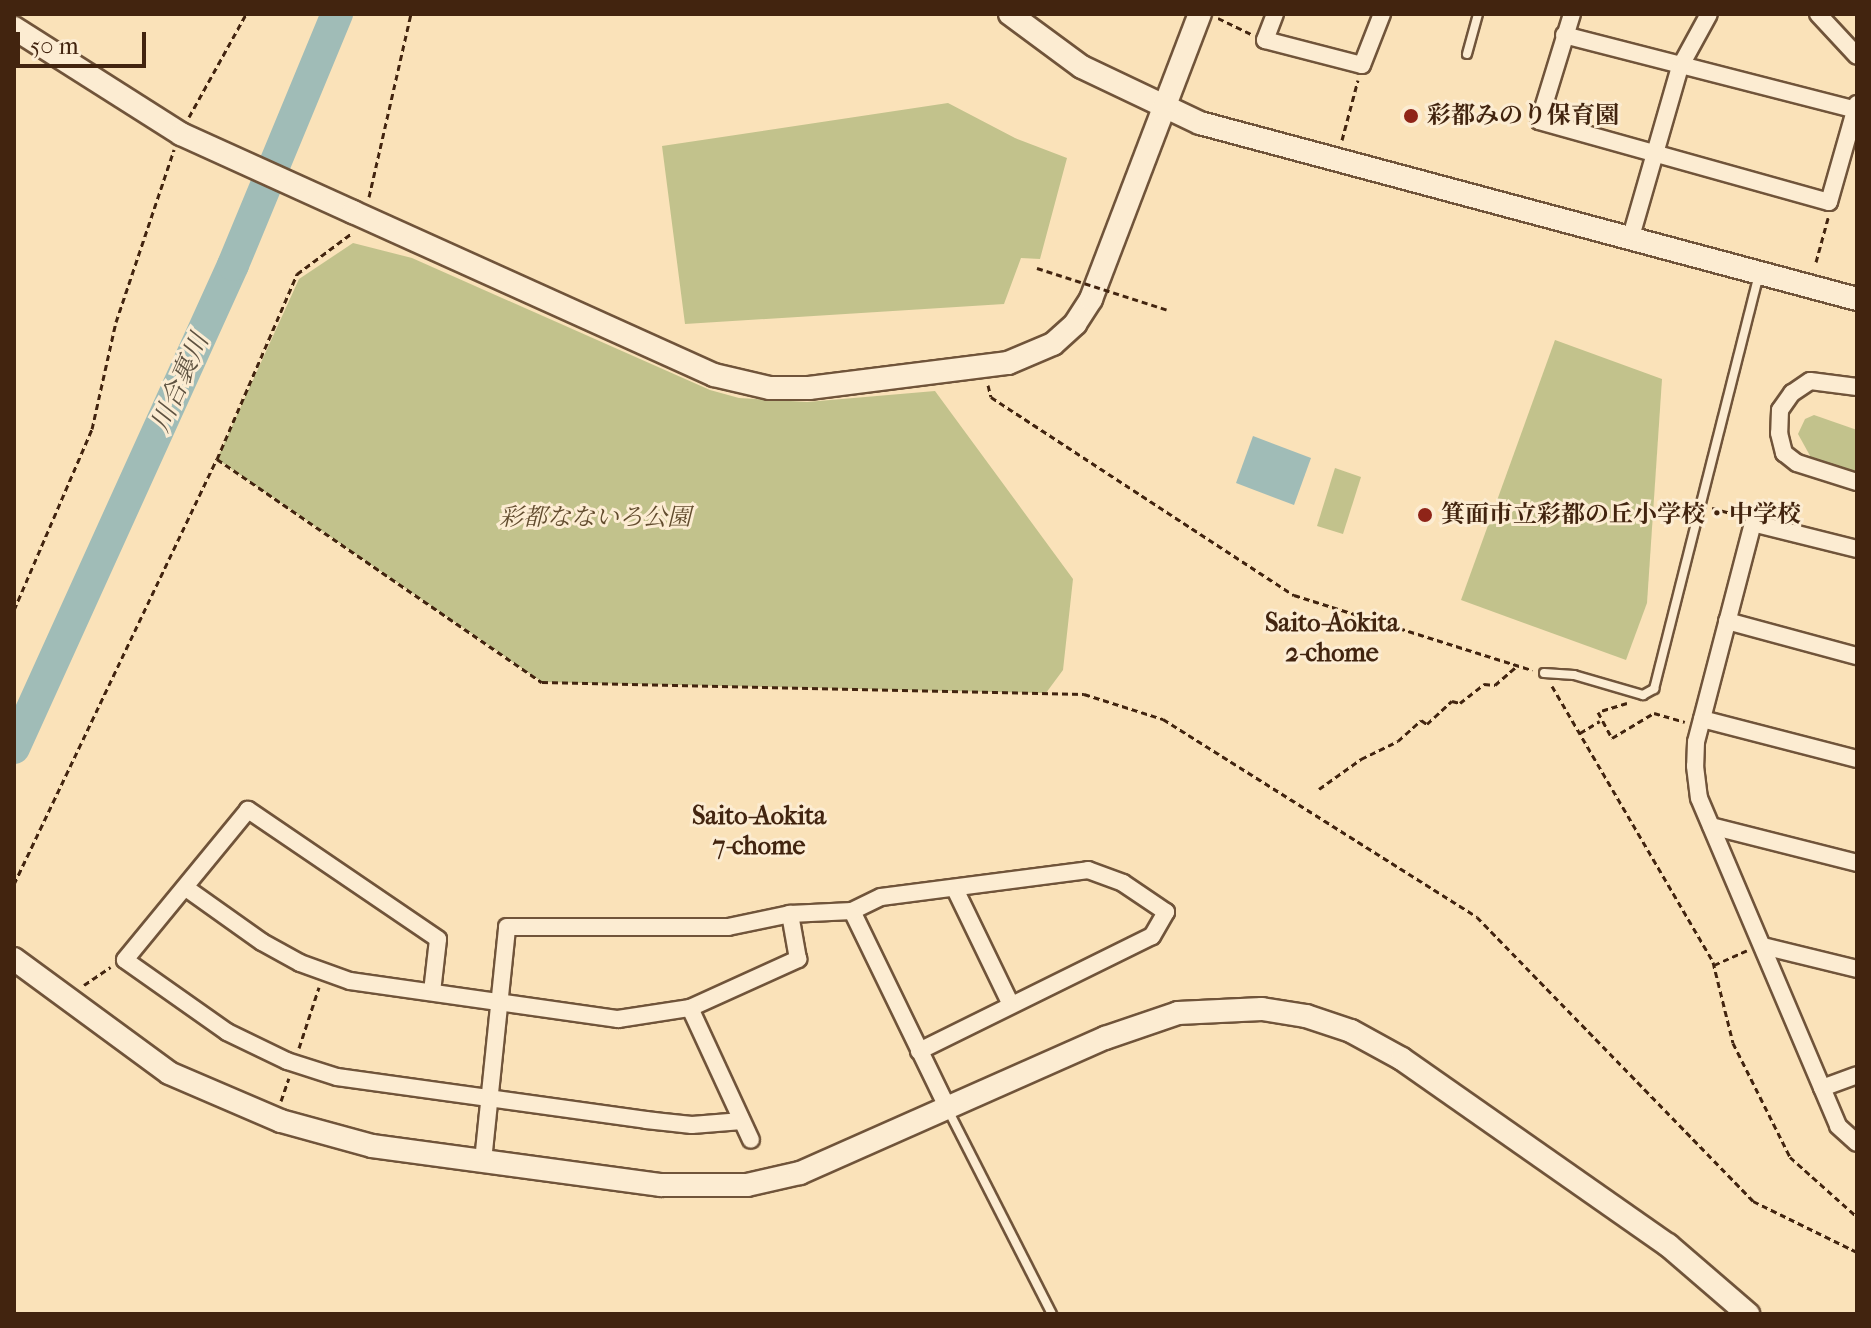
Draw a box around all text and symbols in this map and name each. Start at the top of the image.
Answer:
scale bar [20,16,150,66]
text: 50 m [30,32,79,60]
place label: 彩都みのり保育園 [1427,102,1619,130]
marker: 彩都みのり保育園 [1402,107,1420,125]
water label: 川合裏川 [145,329,215,437]
place label: 箕面市立彩都の丘小学校・中学校 [1441,501,1801,529]
park label: 彩都なないろ公園 [499,504,691,532]
marker: 箕面市立彩都の丘小学校・中学校 [1416,506,1434,524]
district label: Saito-Aokita 2-chome [1265,607,1399,668]
district label: Saito-Aokita 7-chome [692,800,826,862]

